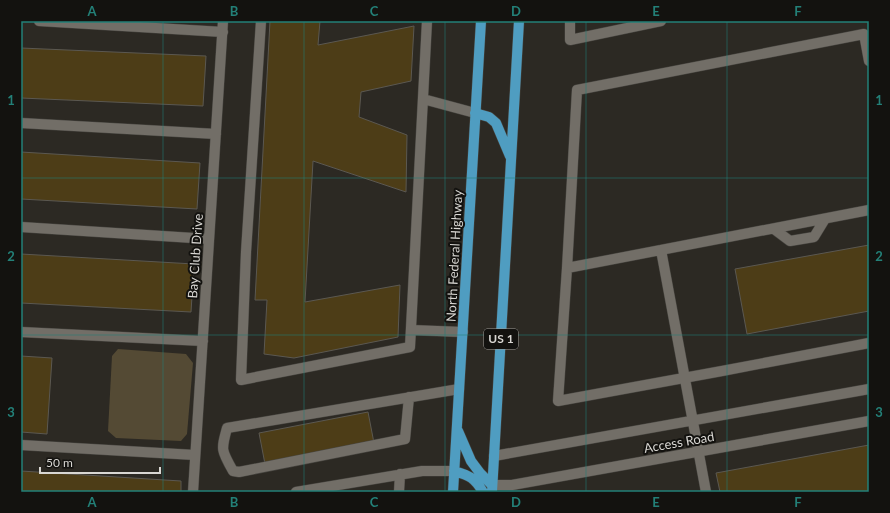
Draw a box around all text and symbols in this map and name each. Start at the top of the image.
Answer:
text: A [86,3,97,19]
text: B [230,3,239,19]
text: C [370,3,379,19]
text: D [511,3,521,19]
text: E [652,3,660,19]
text: F [794,3,802,19]
text: 1 [7,92,15,108]
text: 1 [875,92,883,108]
street label: North Federal Highway [443,189,465,323]
street label: Bay Club Drive [184,213,206,299]
text: 2 [7,248,15,264]
text: 2 [875,248,883,264]
road number: US 1 [484,329,518,349]
text: 3 [7,404,15,420]
text: 3 [875,404,883,420]
street label: Access Road [643,428,715,456]
scale bar [40,449,160,475]
text: 50 m [46,455,73,470]
text: A [86,494,97,510]
text: B [230,494,239,510]
text: C [370,494,379,510]
text: D [511,494,521,510]
text: E [652,494,660,510]
text: F [794,494,802,510]

